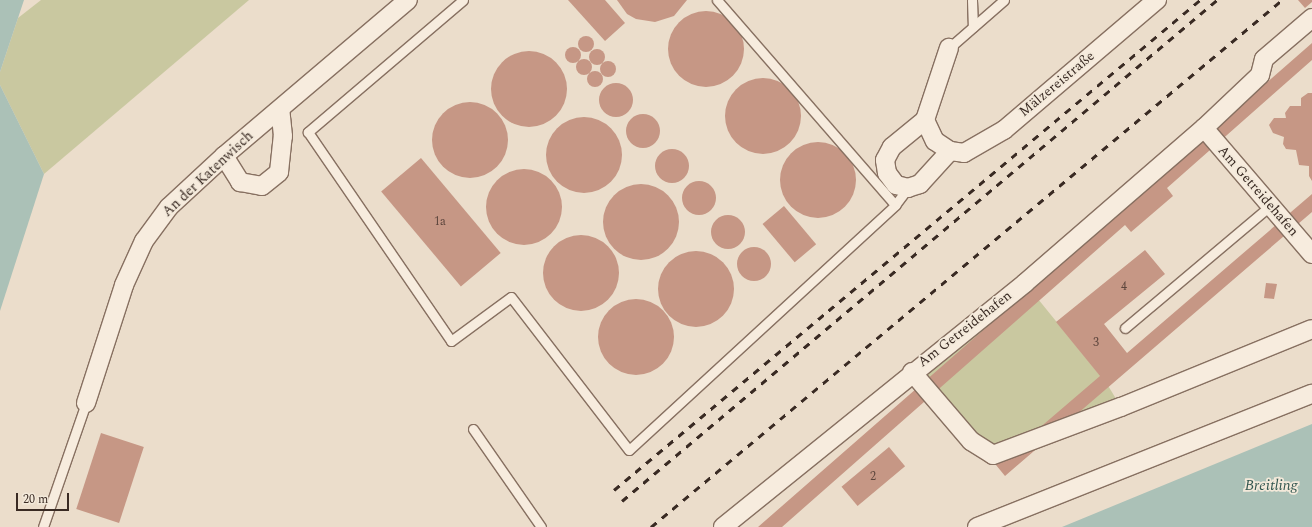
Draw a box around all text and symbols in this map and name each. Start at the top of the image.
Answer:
street label: Mälzereistraße [1016,48,1098,120]
street label: An der Katenwisch [159,128,257,220]
street label: Am Getreidehafen [1214,142,1302,240]
house number: 1a [434,215,446,229]
house number: 4 [1121,280,1127,294]
street label: Am Getreidehafen [915,287,1015,371]
house number: 3 [1093,336,1099,350]
house number: 2 [870,470,876,484]
water label: Breitling [1245,477,1297,495]
scale bar [18,485,71,511]
text: 20 m [23,490,48,509]

